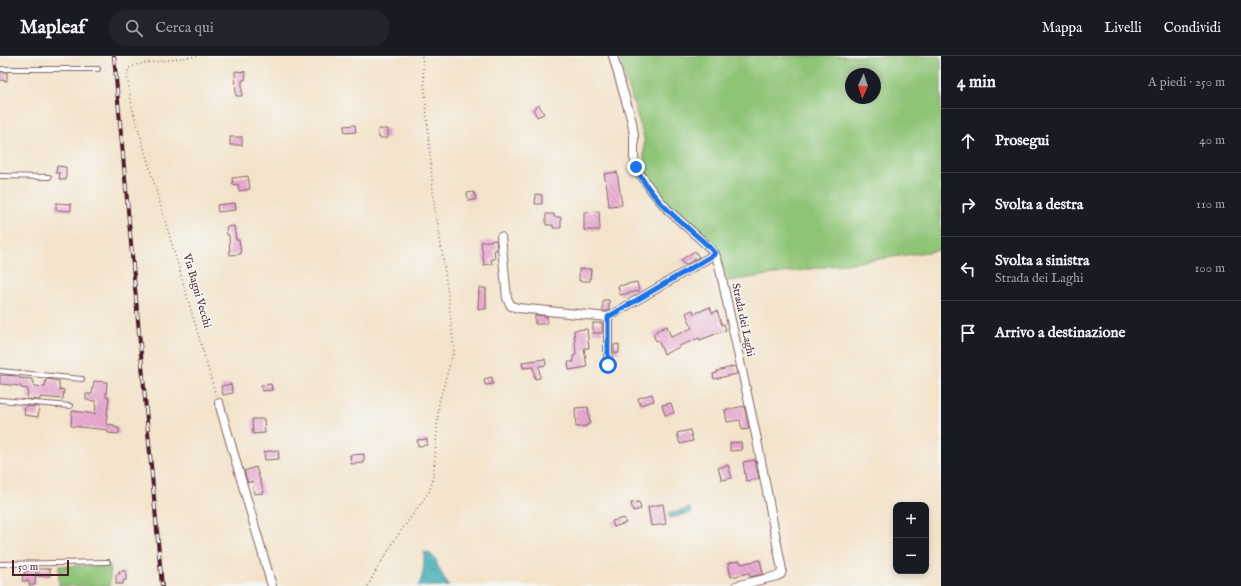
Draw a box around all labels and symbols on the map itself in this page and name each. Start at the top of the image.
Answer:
north arrow [845,68,881,104]
route end [627,158,645,176]
street label: Via Bagni Vecchi [179,251,214,330]
street label: Strada dei Laghi [728,282,758,358]
route start [599,356,617,374]
scale bar [12,558,69,577]

